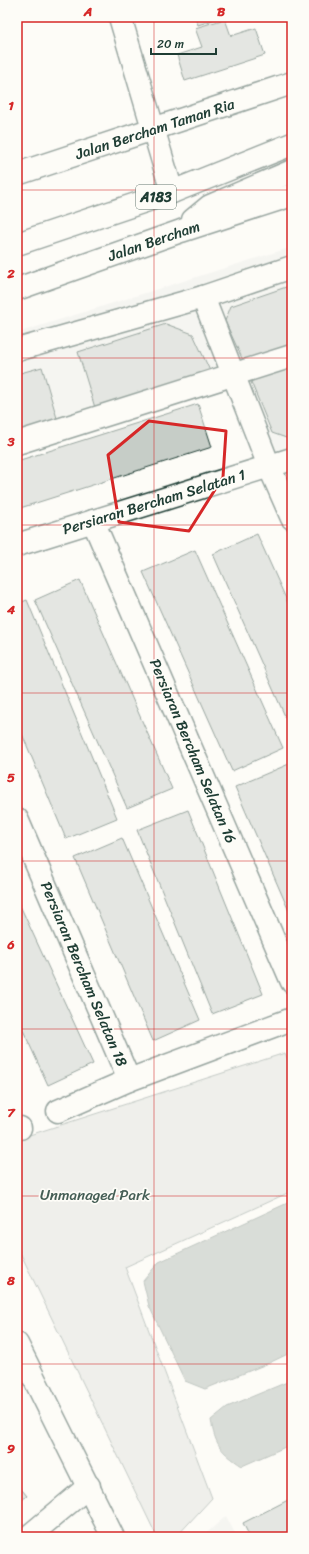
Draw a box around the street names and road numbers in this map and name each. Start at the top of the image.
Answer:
street label: Jalan Bercham Taman Ria [71,91,238,167]
road number: A183 [136,185,176,209]
street label: Jalan Bercham [104,213,203,269]
street label: Persiaran Bercham Selatan 1 [59,462,249,542]
street label: Persiaran Bercham Selatan 16 [142,654,244,848]
street label: Persiaran Bercham Selatan 18 [33,877,135,1071]

